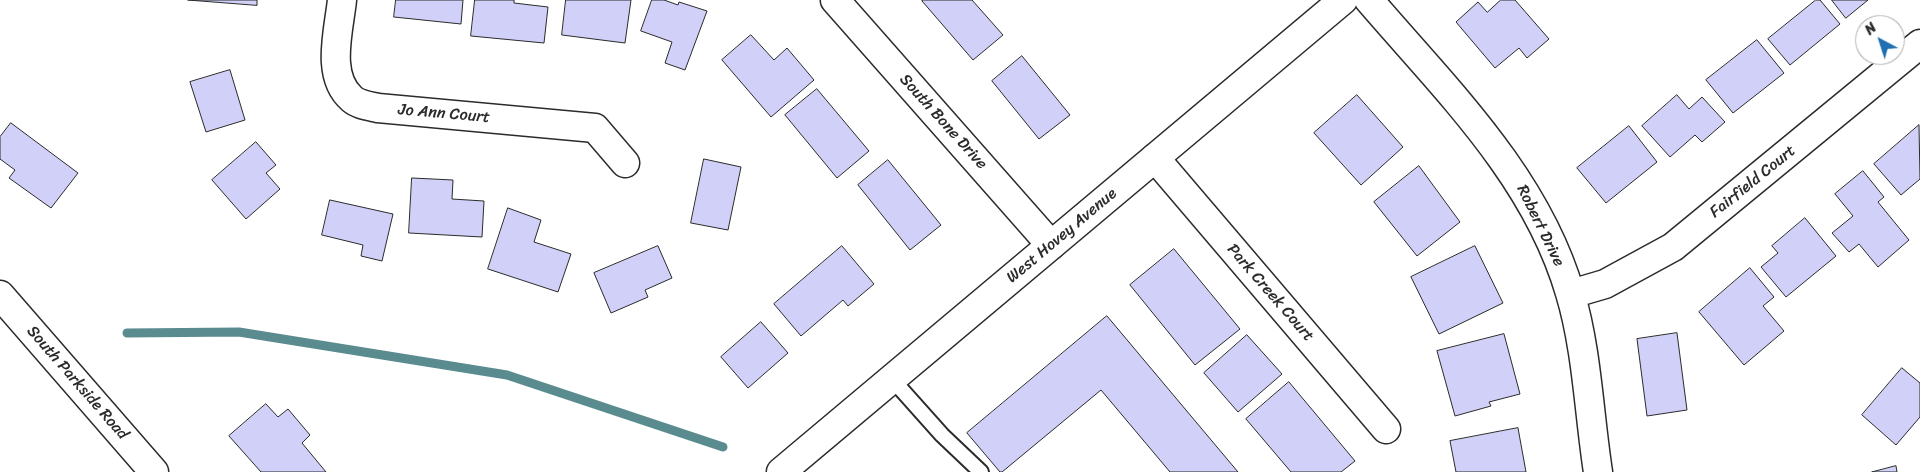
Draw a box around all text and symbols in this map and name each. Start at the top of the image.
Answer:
north arrow [1855,15,1905,65]
text: N [1859,16,1882,42]
street label: South Bone Drive [895,70,991,174]
street label: Jo Ann Court [397,100,491,128]
street label: Fairfield Court [1706,142,1800,222]
street label: Robert Drive [1512,182,1568,270]
street label: West Hovey Avenue [1003,184,1121,288]
street label: Park Creek Court [1222,240,1318,346]
street label: South Parkside Road [22,322,132,444]

